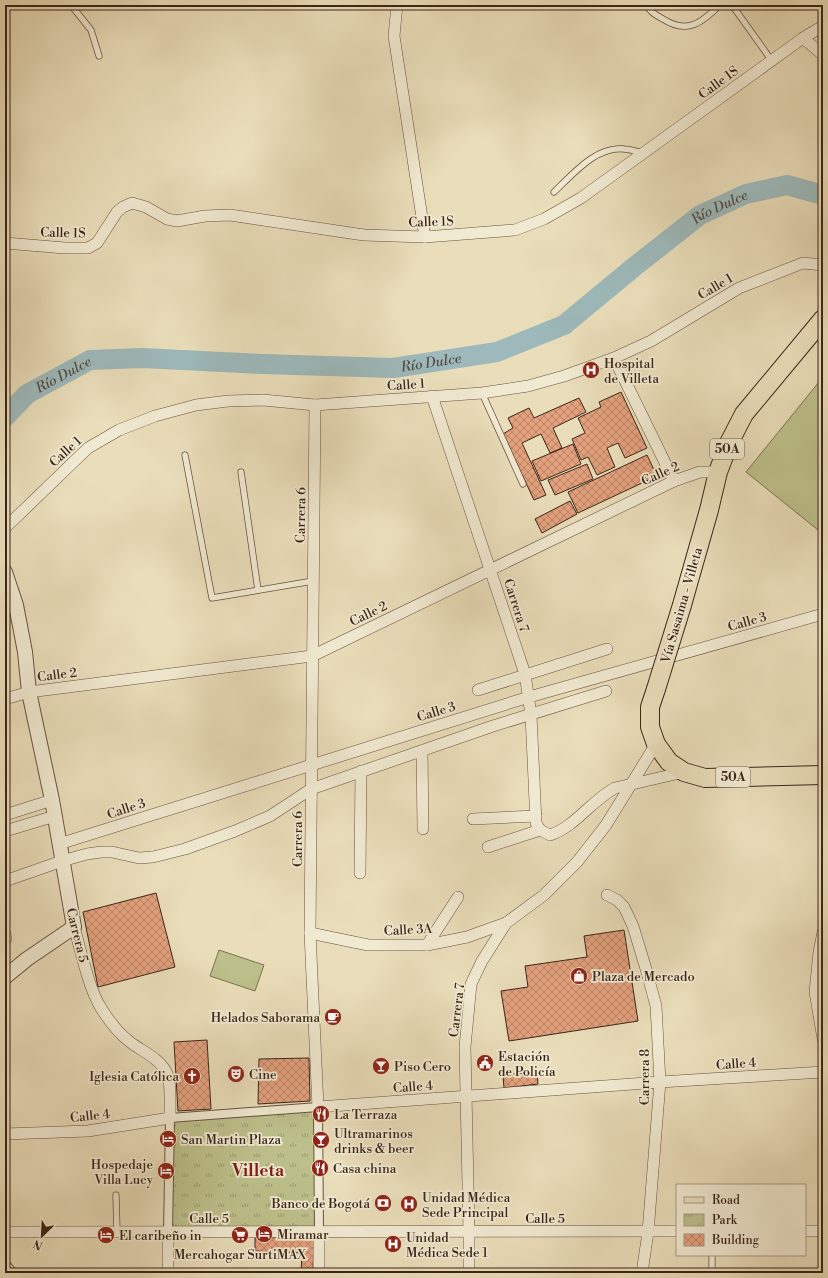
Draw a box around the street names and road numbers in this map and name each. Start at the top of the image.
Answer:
street label: Calle 1S [695,63,742,103]
street label: Calle 1S [408,213,454,231]
street label: Calle 1S [40,225,86,241]
street label: Calle 1 [695,270,736,303]
street label: Calle 1 [387,376,426,394]
street label: Calle 1 [46,433,85,470]
road number: 50A [710,439,744,459]
street label: Calle 2 [639,458,682,489]
street label: Carrera 6 [293,487,309,543]
street label: Vía Sasaima - Villeta [658,545,706,666]
street label: Carrera 7 [500,577,532,634]
street label: Calle 2 [347,598,390,630]
street label: Calle 3 [726,609,769,635]
street label: Calle 2 [36,665,78,685]
street label: Calle 3 [415,699,458,725]
road number: 50A [716,767,750,787]
street label: Calle 3 [105,795,148,823]
street label: Carrera 6 [290,811,306,867]
street label: Carrera 5 [63,906,91,964]
street label: Calle 3A [383,921,434,939]
street label: Carrera 7 [446,981,468,1038]
street label: Carrera 8 [637,1049,653,1105]
street label: Calle 4 [715,1055,757,1073]
street label: Calle 4 [392,1078,434,1096]
street label: Calle 4 [69,1106,111,1126]
street label: Calle 5 [189,1211,229,1227]
street label: Calle 5 [525,1211,565,1227]

